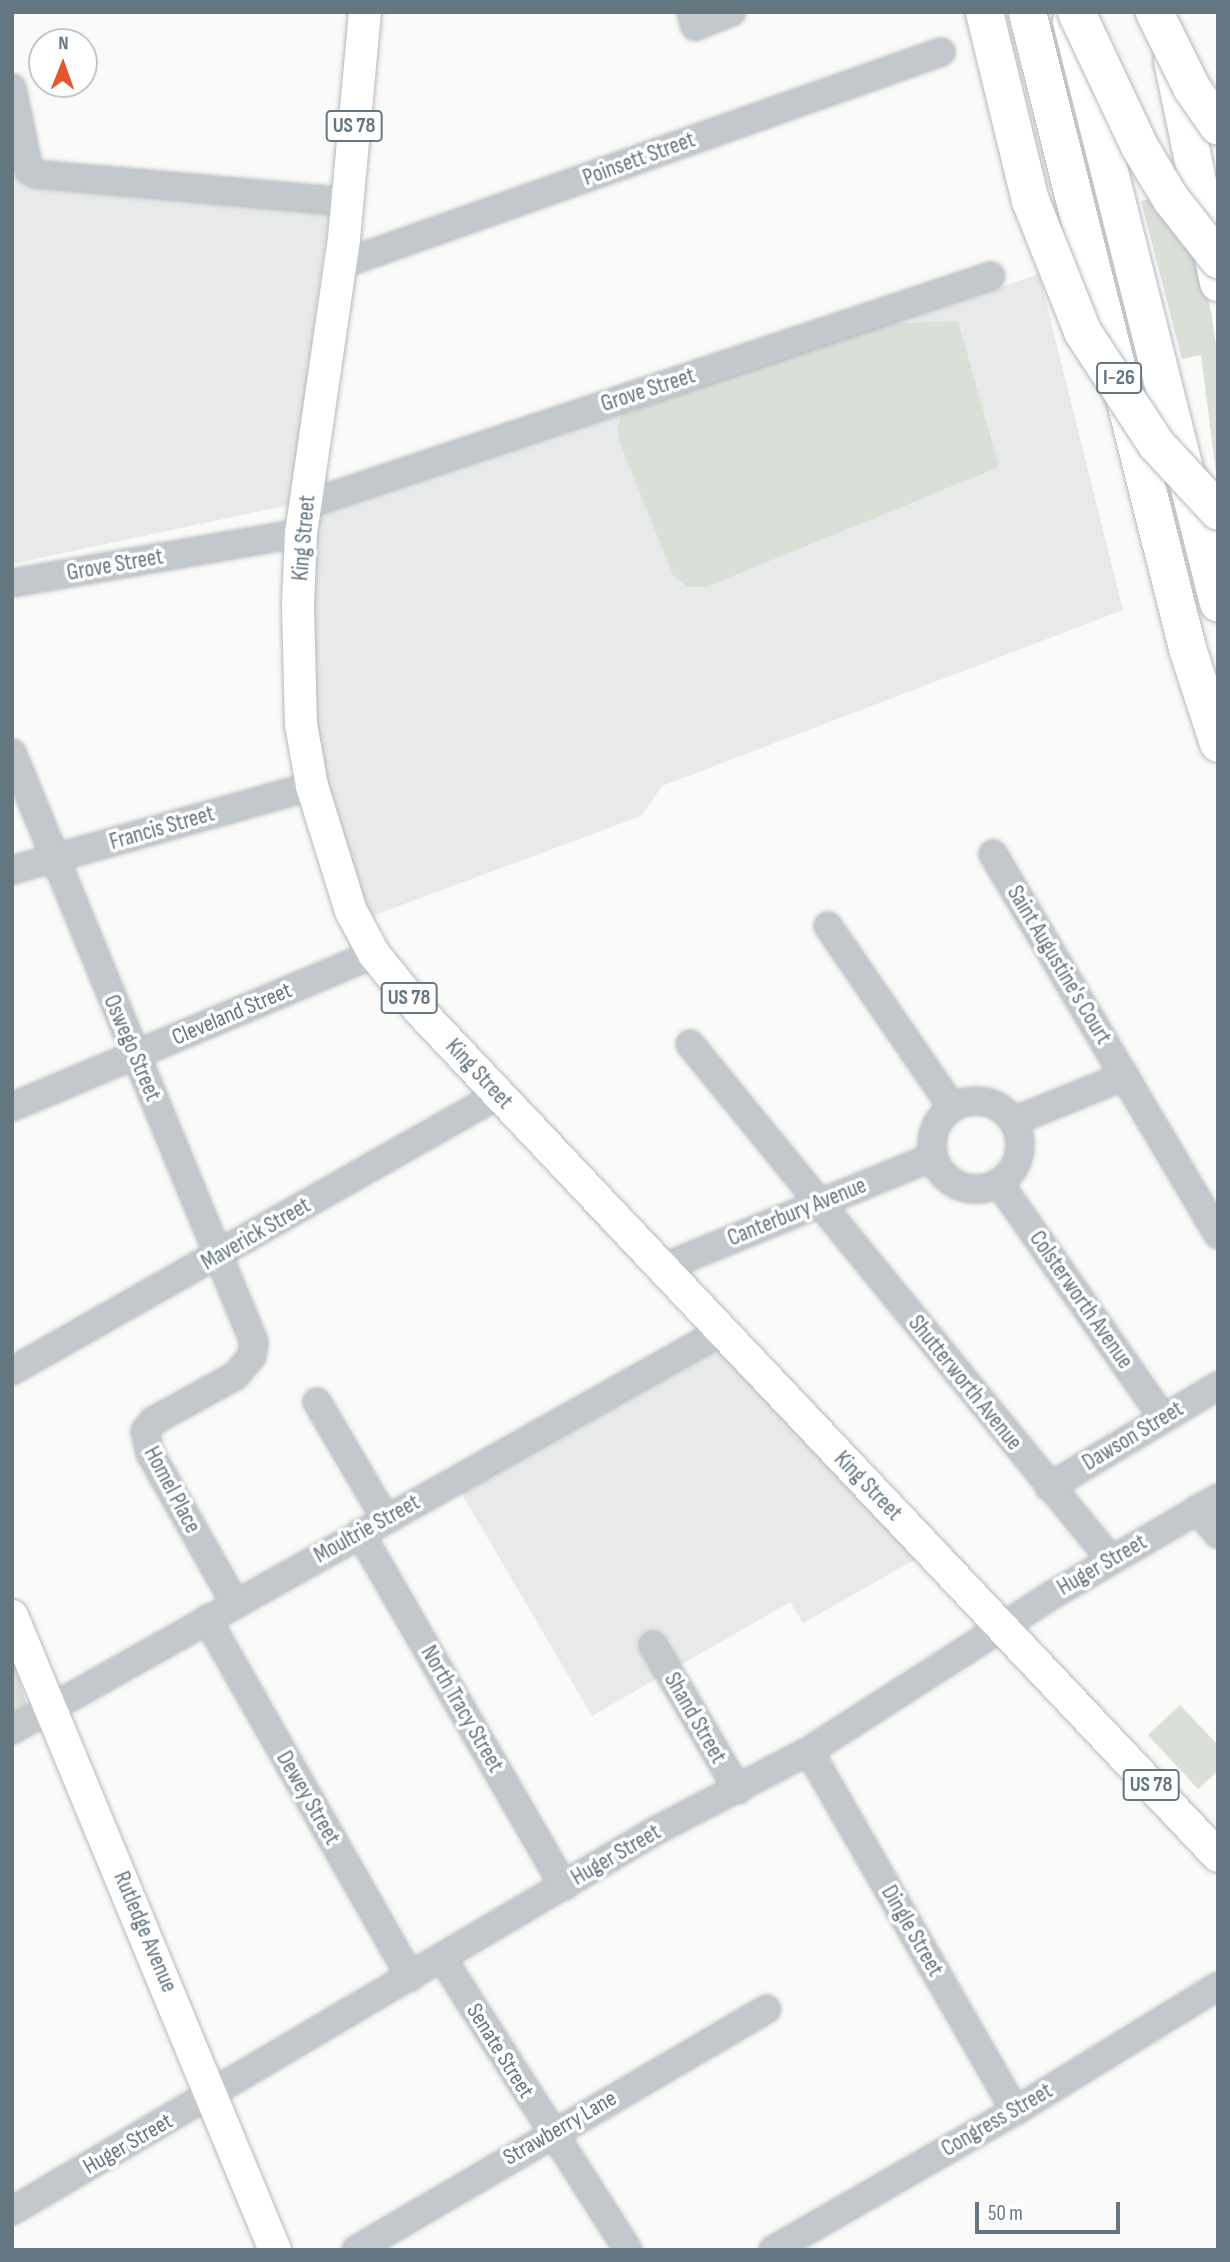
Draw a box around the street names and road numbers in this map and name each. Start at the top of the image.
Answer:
road number: US 78 [324,108,384,144]
street label: Poinsett Street [579,126,699,192]
road number: I-26 [1094,360,1144,396]
street label: Grove Street [597,362,699,418]
street label: King Street [287,494,321,582]
street label: Grove Street [65,543,165,587]
street label: Francis Street [107,800,217,856]
street label: Saint Augustine's Court [1001,881,1117,1049]
street label: Cleveland Street [168,976,296,1052]
road number: US 78 [379,981,439,1016]
street label: Oswego Street [97,991,167,1105]
street label: King Street [440,1033,518,1115]
street label: Canterbury Avenue [724,1172,870,1252]
street label: Maverick Street [197,1192,315,1276]
street label: Colsterworth Avenue [1023,1226,1139,1374]
street label: Shutterworth Avenue [902,1310,1028,1456]
street label: Dawson Street [1078,1395,1188,1477]
street label: Homel Place [138,1442,206,1538]
street label: King Street [828,1445,908,1527]
street label: Moultrie Street [309,1489,425,1569]
street label: Huger Street [1052,1528,1152,1602]
street label: North Tracy Street [415,1641,509,1777]
street label: Shand Street [658,1668,732,1768]
street label: Dewey Street [270,1746,346,1850]
road number: US 78 [1121,1768,1181,1802]
street label: Huger Street [566,1818,666,1892]
street label: Rutledge Avenue [107,1867,183,1997]
street label: Dingle Street [875,1881,949,1981]
street label: Senate Street [460,1999,540,2103]
street label: Congress Street [937,2077,1057,2163]
street label: Strawberry Lane [499,2085,621,2171]
street label: Huger Street [78,2107,178,2181]

